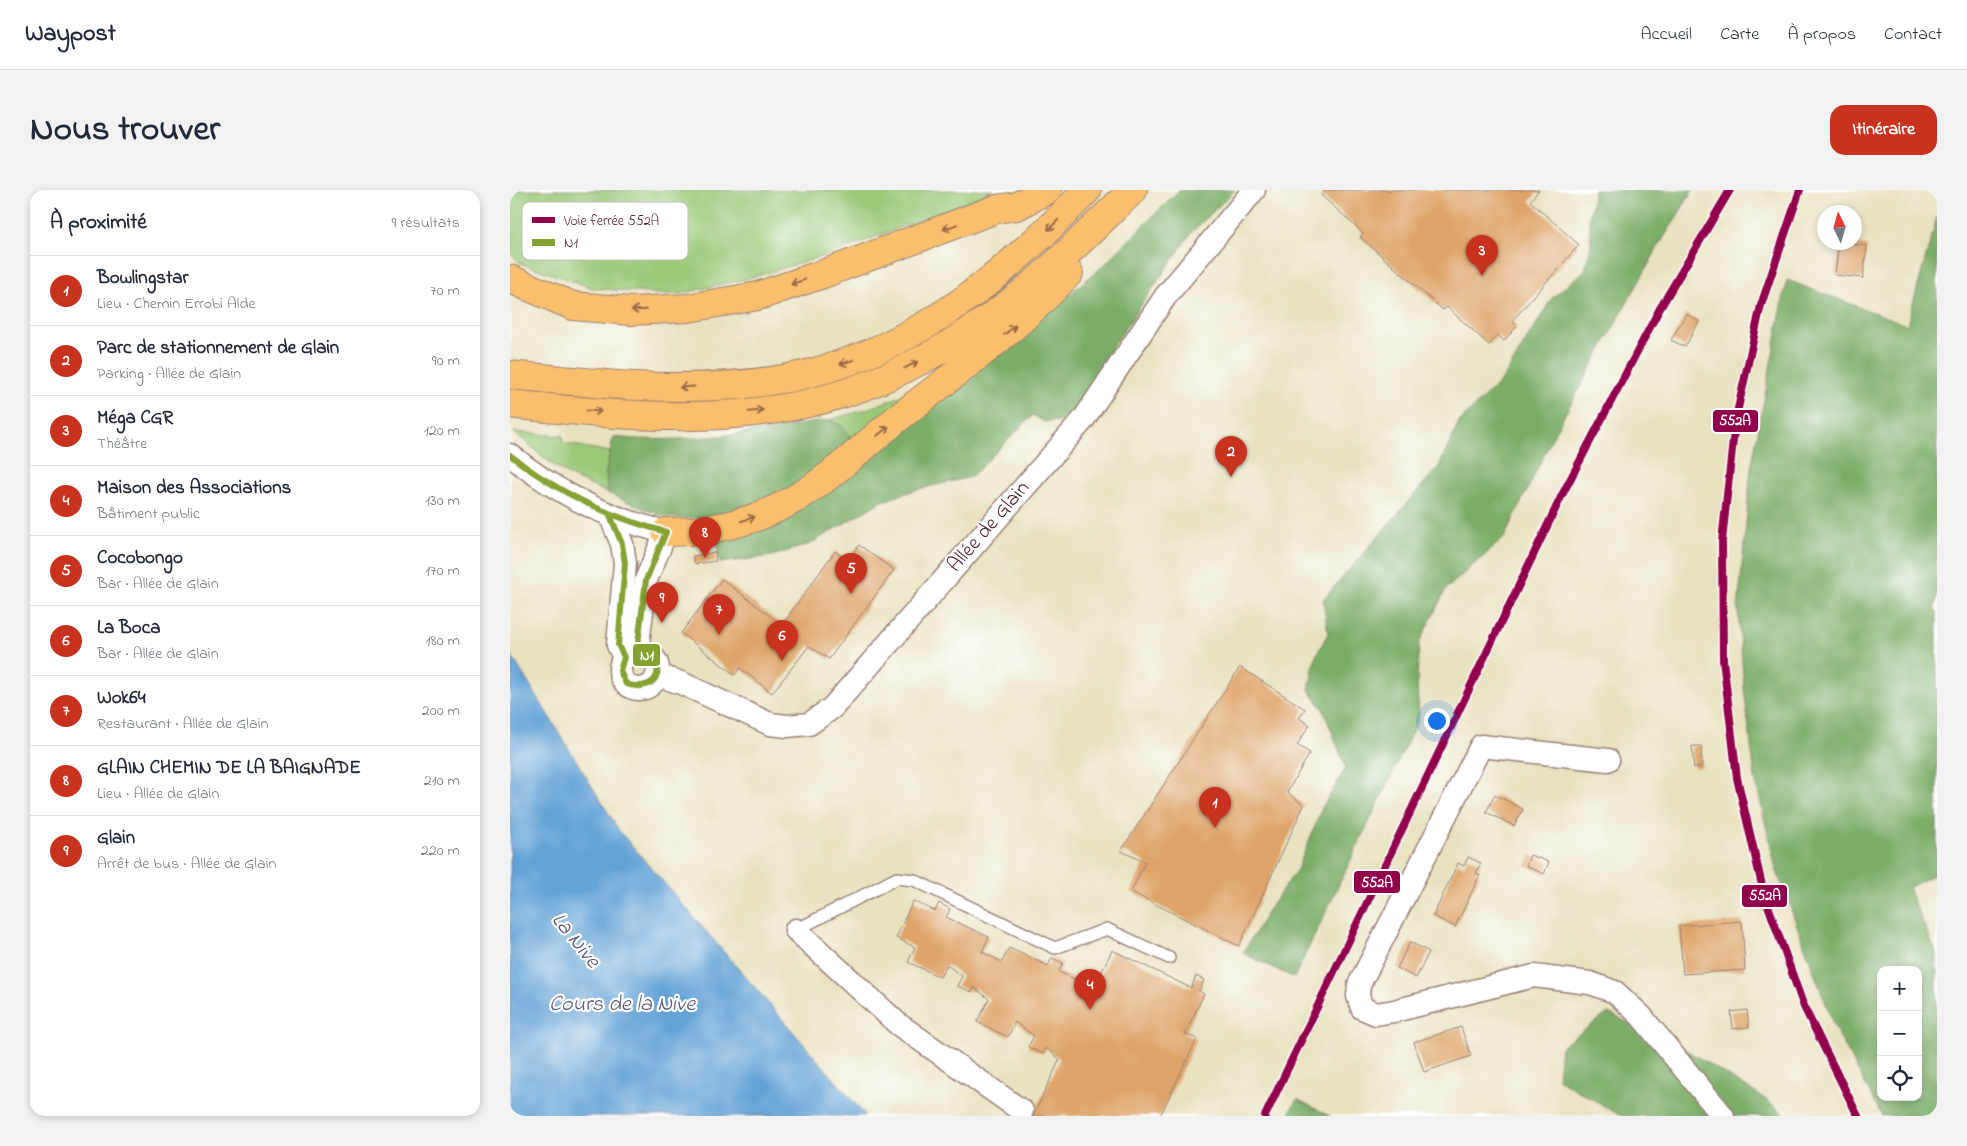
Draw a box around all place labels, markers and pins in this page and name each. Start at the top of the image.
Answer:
pin: 3 [1466,235,1498,276]
pin: 2 [1215,436,1247,477]
pin: 8 [689,517,721,558]
pin: 5 [835,553,867,594]
pin: 9 [646,582,678,623]
pin: 7 [703,594,735,635]
pin: 6 [766,620,798,661]
pin: 1 [1199,787,1231,828]
pin: 4 [1074,969,1106,1010]

